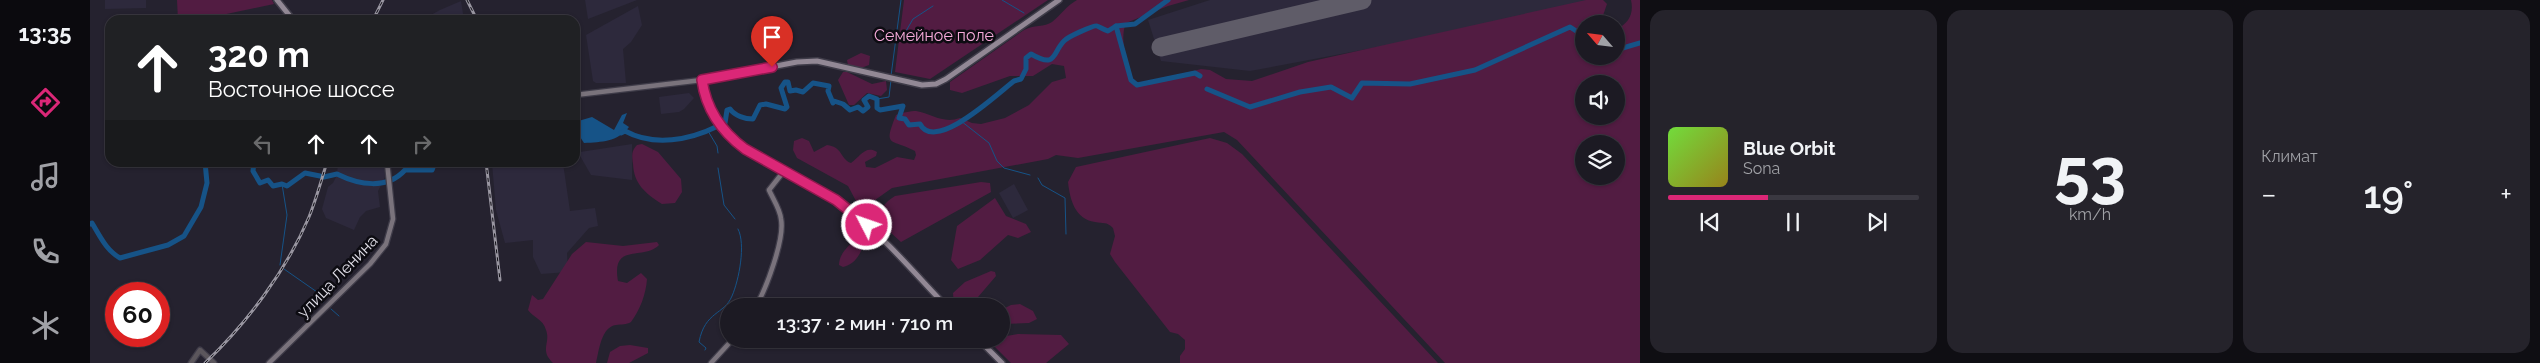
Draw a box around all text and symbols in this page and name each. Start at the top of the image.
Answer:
north arrow [1575,15,1625,65]
map controls [1575,15,1625,185]
pin [751,16,793,67]
text: 13:35 [18,20,72,46]
icon: arrive [758,23,786,51]
park label: Семейное поле [874,26,994,45]
text: 320 m [208,34,310,75]
icon: ahead [125,35,190,100]
button: sound [1575,75,1625,125]
text: Восточное шоссе [208,76,395,102]
icon: directions [28,85,63,120]
icon: left [249,130,277,158]
icon: ahead [302,130,330,158]
icon: ahead [355,130,383,158]
icon: right [408,130,436,158]
text: 53 [2054,134,2126,210]
button: layers [1575,135,1625,185]
text: Blue Orbit [1743,137,1835,159]
text: Климат [2261,147,2318,166]
icon: music [28,159,63,194]
text: Sona [1743,159,1780,178]
text: 19° [2364,172,2413,217]
text: − [2261,178,2276,211]
text: + [2500,178,2512,211]
position arrow [840,198,892,250]
text: km/h [2069,205,2111,224]
icon: previous [1696,208,1724,236]
icon: pause [1779,208,1807,236]
icon: next [1863,208,1891,236]
street label: улица Ленина [293,231,381,322]
icon: phone [28,234,63,269]
speed limit sign: 60 [105,282,170,347]
icon: climate [28,308,63,343]
text: 13:37 · 2 мин · 710 m [777,312,953,334]

